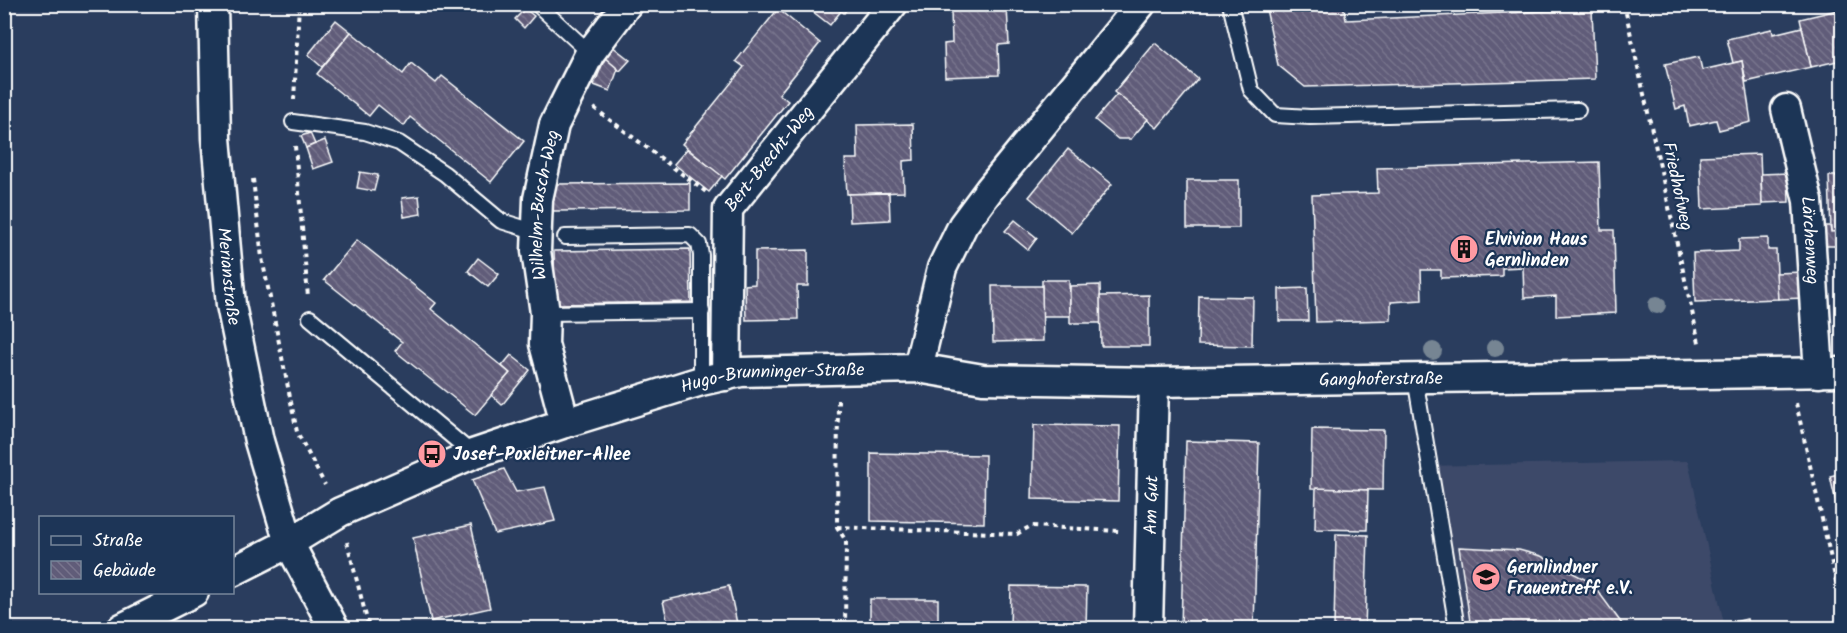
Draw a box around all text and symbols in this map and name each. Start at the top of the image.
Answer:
street label: Bert-Brecht-Weg [718,100,822,219]
street label: Wilhelm-Busch-Weg [523,127,569,282]
street label: Friedhofweg [1653,139,1700,233]
street label: Lärchenweg [1792,195,1826,285]
street label: Merianstraße [208,226,248,328]
place label: Elvivion Haus Gernlinden [1485,226,1588,276]
building icon: Elvivion Haus Gernlinden [1448,233,1480,265]
street label: Hugo-Brunninger-Straße [677,356,865,402]
street label: Ganghoferstraße [1319,365,1443,396]
bus stop icon: Josef-Poxleitner-Allee [416,438,448,470]
place label: Josef-Poxleitner-Allee [453,441,631,470]
street label: Am Gut [1137,474,1168,535]
legend [39,516,234,594]
text: Straße [93,527,143,556]
place label: Gernlindner Frauentreff e.V. [1507,554,1633,604]
text: Gebäude [93,557,156,586]
school or university icon: Gernlindner Frauentreff e.V. [1470,561,1502,593]

